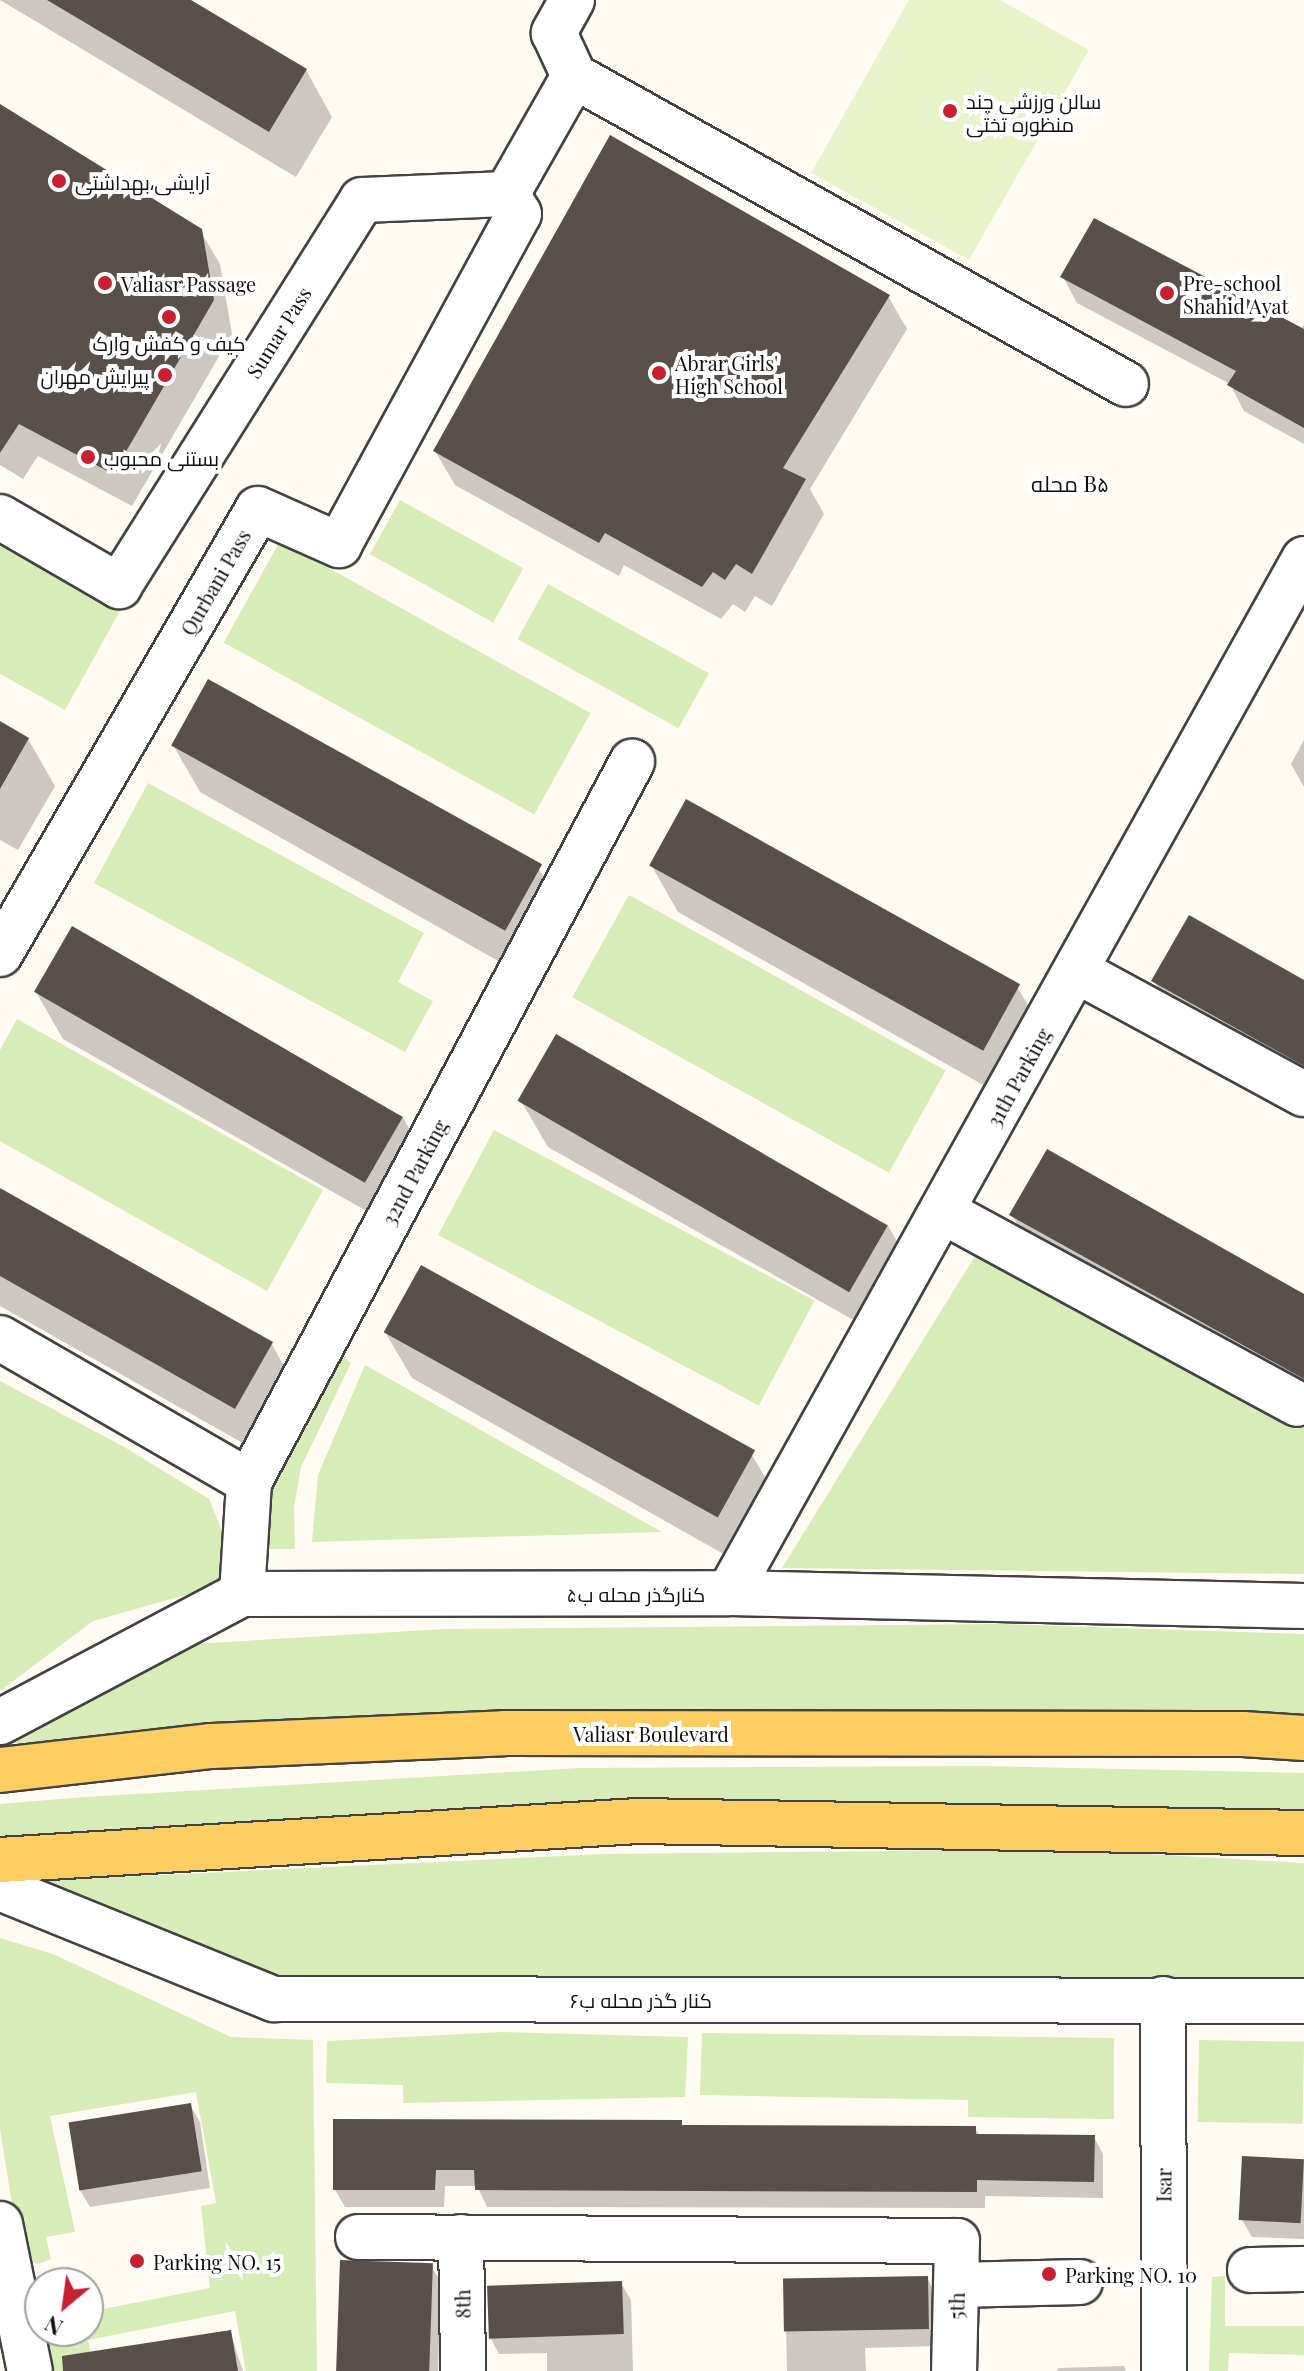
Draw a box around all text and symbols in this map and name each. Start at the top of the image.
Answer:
place label: سالن ورزشی چند منظوره تختی [966,88,1101,135]
marker: سالن ورزشی چند منظوره تختی [941,102,959,120]
place label: آرایشی،بهداشتی [75,169,210,193]
marker: آرایشی،بهداشتی [50,172,68,190]
place label: Pre-school Shahid Ayat [1183,270,1289,317]
place label: Valiasr Passage [121,271,257,295]
marker: Valiasr Passage [96,274,114,292]
street label: Sumar Pass [240,282,316,382]
marker: Pre-school Shahid Ayat [1158,284,1176,302]
marker: کیف و کفش وارک [160,308,178,326]
place label: کیف و کفش وارک [93,330,245,354]
place label: Abrar Girls' High School [675,350,783,397]
place label: پیرایش مهران [40,363,149,387]
marker: Abrar Girls' High School [650,364,668,382]
marker: پیرایش مهران [156,366,174,384]
place label: بستنی محبوب [104,445,219,469]
marker: بستنی محبوب [79,448,97,466]
district label: محله B۵ [1031,471,1109,497]
street label: Qurbani Pass [175,525,255,639]
street label: 31th Parking [981,1023,1055,1131]
street label: 32nd Parking [376,1115,452,1229]
street label: کنارگذر محله ب۵ [567,1581,705,1605]
street label: Valiasr Boulevard [573,1721,729,1745]
street label: کنار گذر محله ب۶ [570,1987,712,2011]
street label: Isar [1151,2168,1175,2202]
place label: Parking NO. 15 [153,2249,281,2273]
marker: Parking NO. 15 [128,2252,146,2270]
place label: Parking NO. 10 [1065,2262,1197,2286]
marker: Parking NO. 10 [1040,2265,1058,2283]
north arrow [24,2267,104,2347]
street label: 8th [450,2289,474,2319]
street label: 5th [944,2292,968,2320]
text: N [39,2309,68,2343]

